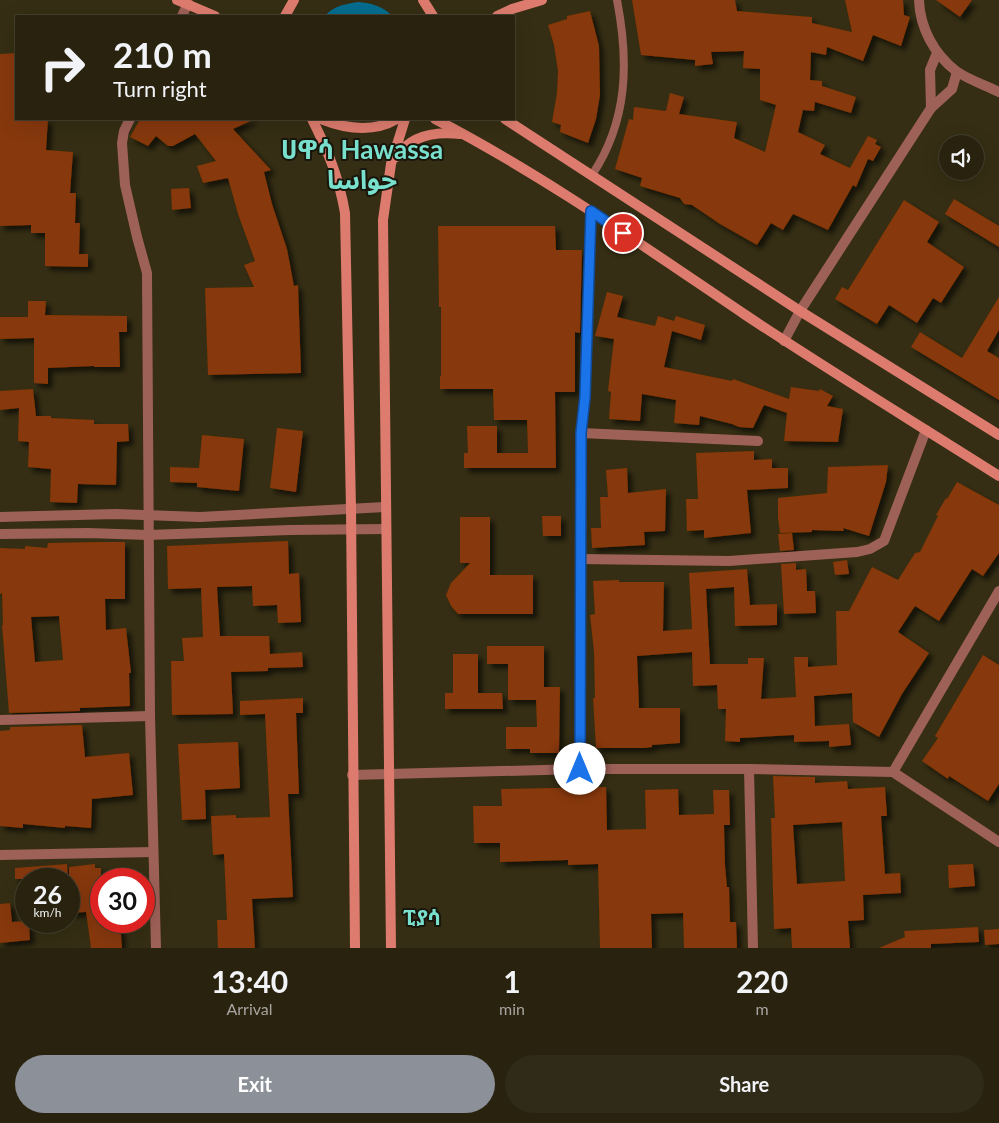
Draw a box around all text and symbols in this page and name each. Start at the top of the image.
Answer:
text: 210 m [113,33,212,75]
icon: right [30,35,95,100]
text: Turn right [113,75,207,102]
district label: ሀዋሳ Hawassa حواسا [281,133,443,195]
map controls [939,135,984,180]
button: sound [939,135,984,180]
pin [602,212,644,254]
icon: arrive [609,219,637,247]
position arrow [553,742,605,794]
speed limit sign: 30 [90,868,155,933]
text: 26 [33,879,62,909]
district label: ፒያሳ [403,904,441,929]
text: km/h [33,905,62,920]
text: 13:40 [211,963,288,999]
text: 1 [503,963,521,999]
text: 220 [736,963,788,999]
text: Arrival [226,999,273,1018]
text: min [499,999,525,1018]
text: m [755,999,769,1018]
button: Exit [15,1055,495,1113]
button: Share [505,1055,984,1113]

